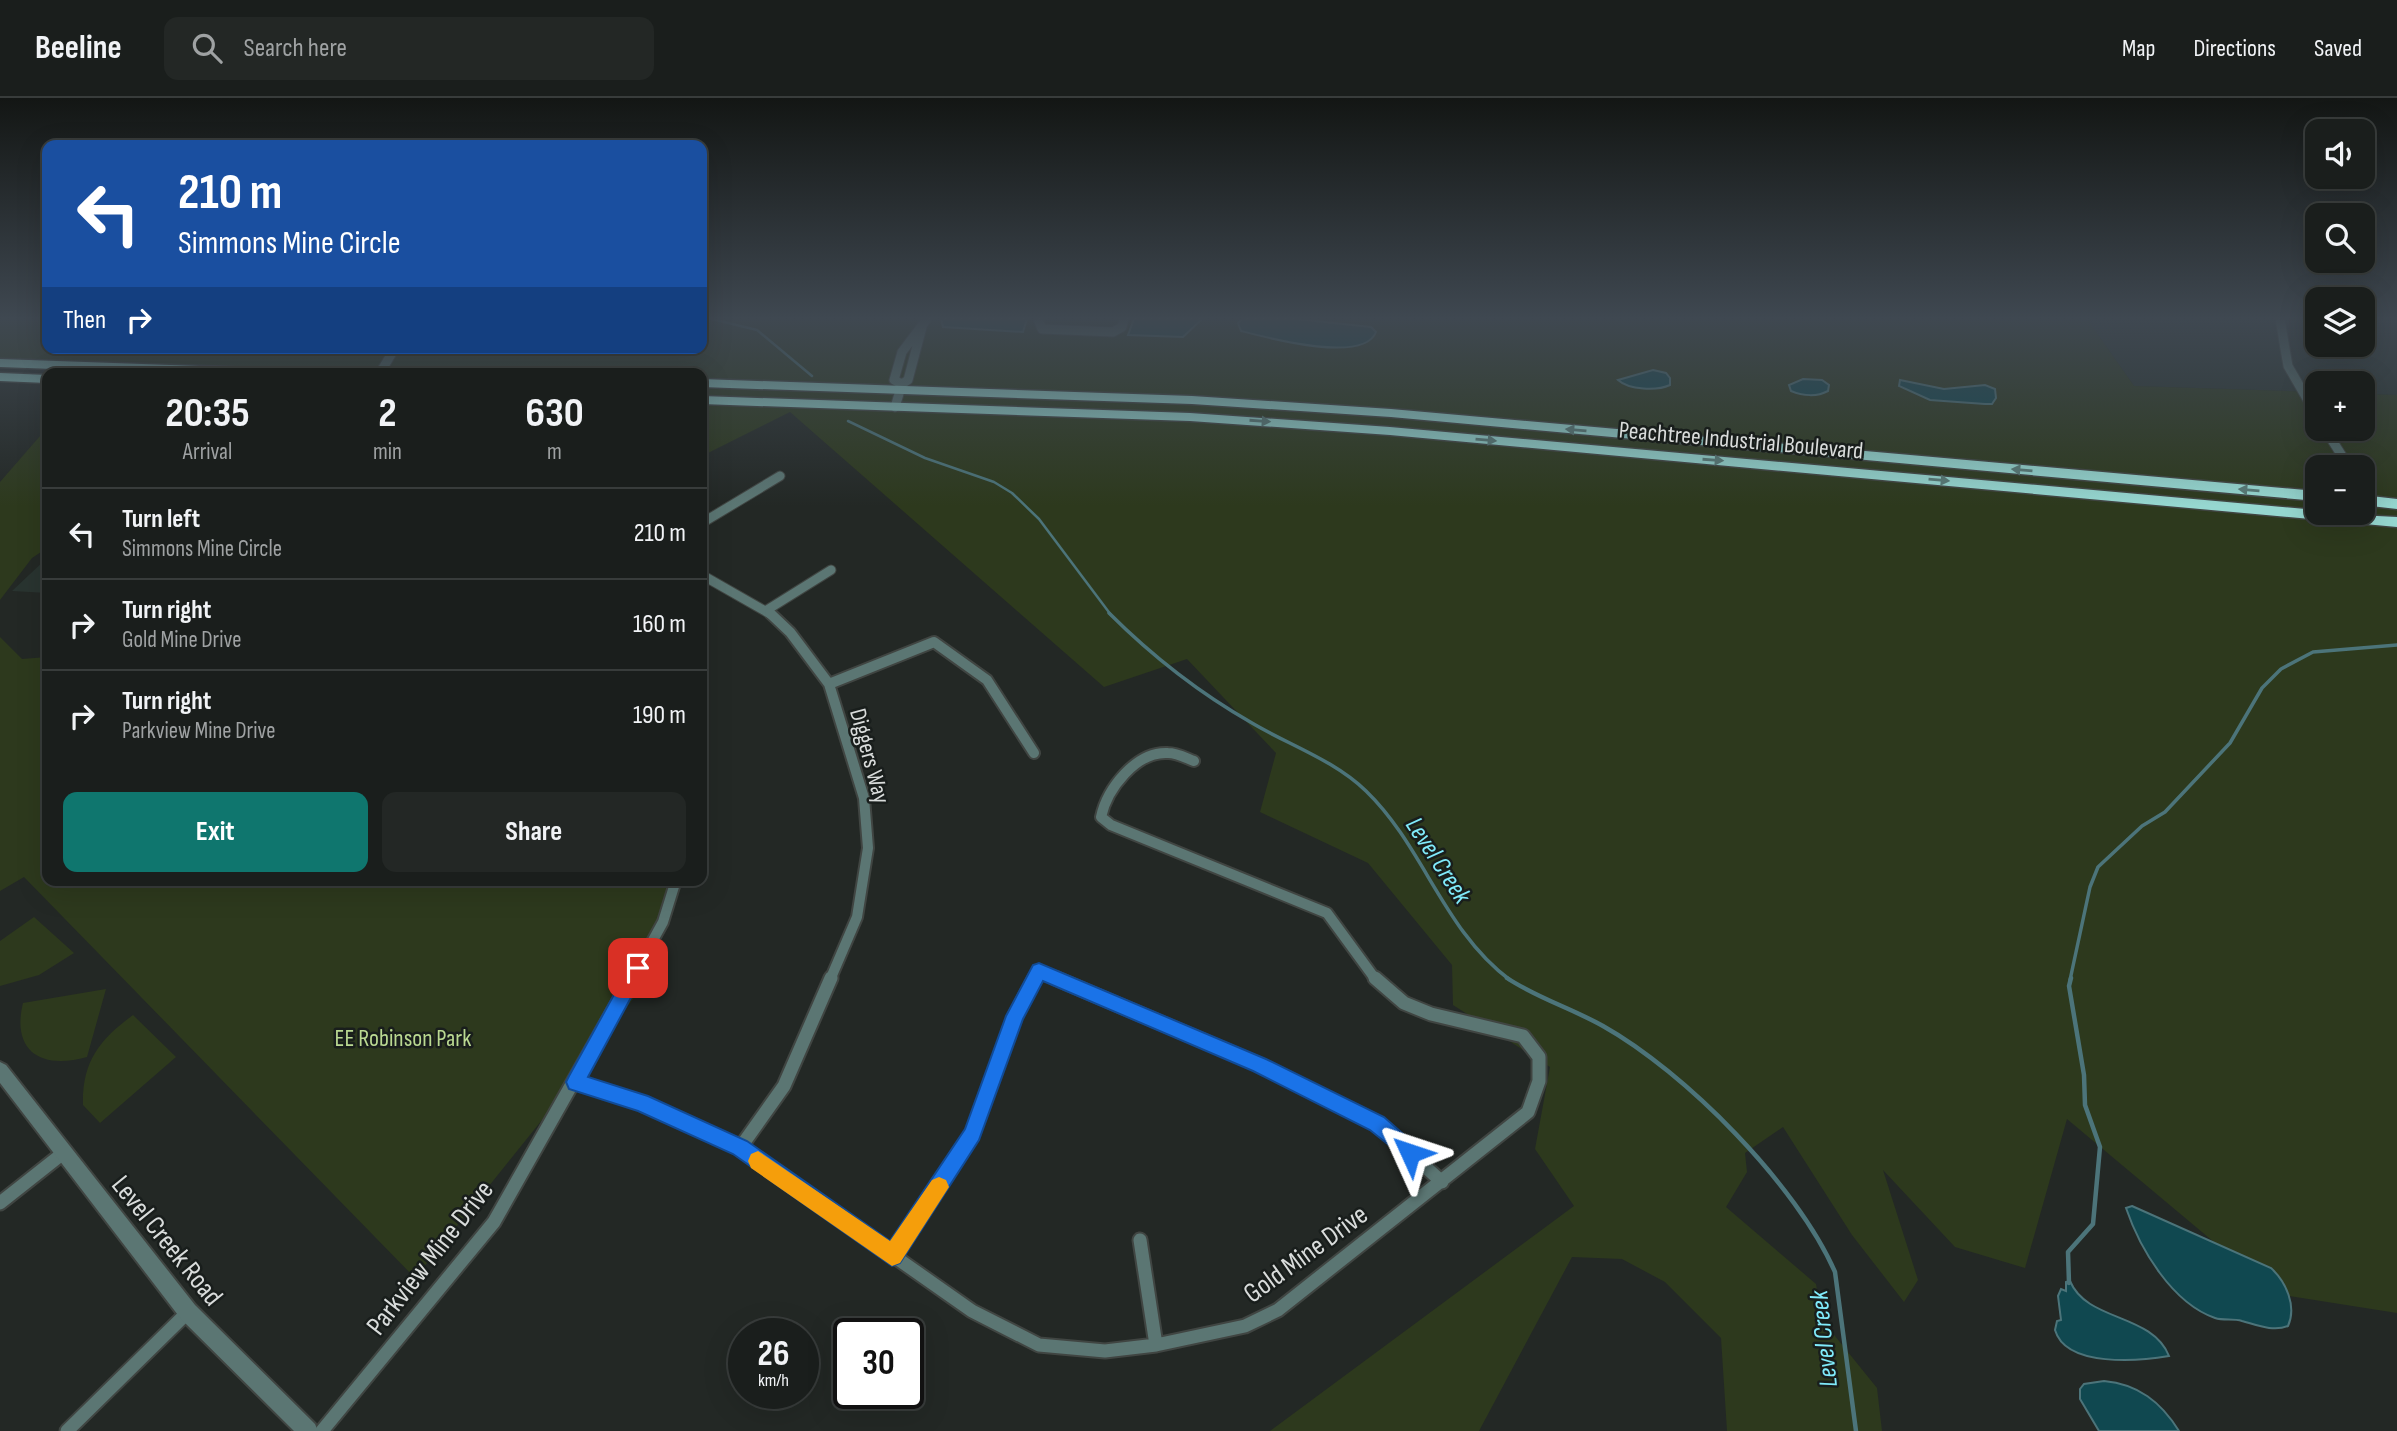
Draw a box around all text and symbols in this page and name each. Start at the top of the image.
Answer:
search box [164,17,654,80]
text: Beeline [35,28,122,68]
icon: search [188,29,226,67]
text: Search here [244,33,347,64]
text: Map [2122,34,2155,63]
text: Directions [2193,34,2276,63]
text: Saved [2314,34,2362,63]
map controls [2305,119,2375,525]
button: sound [2305,119,2375,189]
text: 210 m [178,164,282,223]
icon: left [63,168,154,259]
button: search [2305,203,2375,273]
text: Simmons Mine Circle [178,224,401,263]
button: layers [2305,287,2375,357]
icon: right [120,301,158,339]
text: Then [63,305,106,336]
button: + [2305,371,2375,441]
text: 20:35 [165,388,250,439]
text: 2 [378,388,397,439]
text: 630 [525,388,584,439]
street label: Peachtree Industrial Boulevard [1618,415,1864,466]
one-way arrow [1249,416,1271,427]
one-way arrow [1565,424,1587,435]
one-way arrow [1476,434,1498,445]
text: Arrival [183,438,232,466]
text: min [373,438,402,466]
text: m [547,438,562,466]
one-way arrow [1702,455,1724,466]
button: − [2305,455,2375,525]
one-way arrow [2011,464,2033,475]
one-way arrow [1929,475,1951,486]
one-way arrow [2238,484,2260,495]
text: Turn left [122,504,200,535]
icon: left [63,515,101,553]
text: 210 m [634,518,686,549]
text: Simmons Mine Circle [122,535,282,563]
text: Turn right [122,595,211,626]
icon: right [63,606,101,644]
text: 160 m [633,609,686,640]
text: Gold Mine Drive [122,626,241,654]
text: Turn right [122,686,211,717]
icon: right [63,697,101,735]
text: 190 m [633,700,686,731]
street label: Diggers Way [843,705,896,807]
text: Parkview Mine Drive [122,717,275,745]
button: Exit [63,792,368,872]
button: Share [382,792,686,872]
water label: Level Creek [1398,812,1478,911]
pin [608,938,668,998]
icon: arrive [619,949,657,987]
park label: EE Robinson Park [335,1024,471,1053]
position arrow [1373,1116,1447,1190]
street label: Level Creek Road [104,1169,229,1313]
street label: Parkview Mine Drive [360,1174,501,1342]
street label: Gold Mine Drive [1237,1198,1374,1310]
water label: Level Creek [1804,1288,1845,1389]
speed limit sign: 30 [833,1318,924,1409]
text: 26 [758,1333,789,1376]
text: km/h [758,1370,789,1391]

